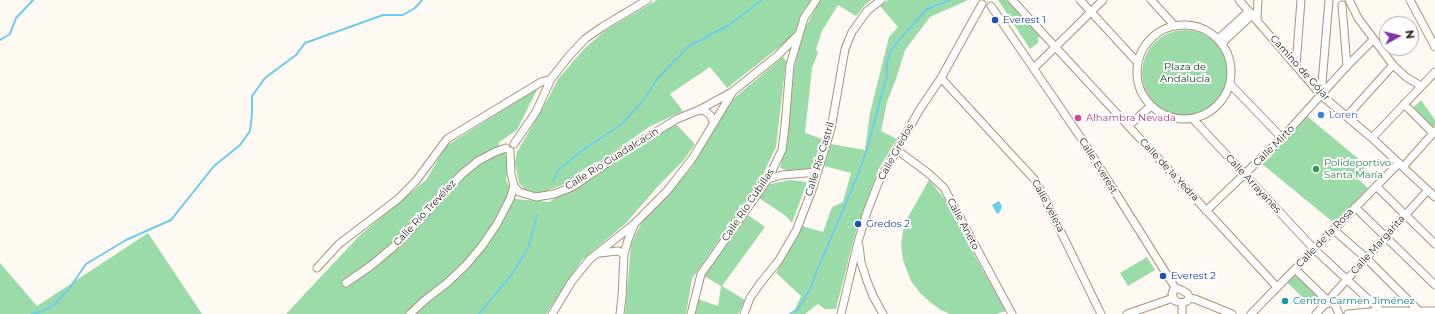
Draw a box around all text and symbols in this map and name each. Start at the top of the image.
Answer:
place label: Everest 1 [1003,14,1046,26]
marker: Everest 1 [990,15,1000,25]
north arrow [1379,16,1419,56]
text: N [1402,29,1417,40]
street label: Camino de Gójar [1267,33,1333,103]
park label: Plaza de Andalucía [1160,61,1210,84]
place label: Loren [1329,109,1358,121]
marker: Loren [1316,110,1326,120]
place label: Alhambra Nevada [1086,112,1176,124]
marker: Alhambra Nevada [1073,113,1083,123]
street label: Calle Río Castril [803,120,837,198]
street label: Calle Gredos [876,122,916,182]
street label: Calle Mirto [1251,123,1297,169]
street label: Calle Río Guadalcacín [563,125,661,193]
street label: Calle Everest [1076,136,1120,196]
street label: Calle de la Yedra [1137,136,1201,204]
street label: Calle Arrayanes [1223,152,1283,216]
place label: Polideportivo Santa María [1324,157,1391,180]
marker: Polideportivo Santa María [1311,164,1321,174]
street label: Calle Río Cubillas [719,166,777,244]
street label: Calle Río Trevélez [391,177,459,249]
street label: Calle Veleta [1029,178,1067,234]
street label: Calle Aneto [944,196,982,252]
street label: Calle de la Rosa [1294,206,1356,270]
street label: Calle Margarita [1348,213,1408,277]
place label: Gredos 2 [866,218,910,230]
marker: Gredos 2 [853,219,863,229]
place label: Everest 2 [1171,270,1216,282]
marker: Everest 2 [1158,271,1168,281]
place label: Centro Carmen Jiménez [1293,295,1415,307]
marker: Centro Carmen Jiménez [1280,296,1290,306]

